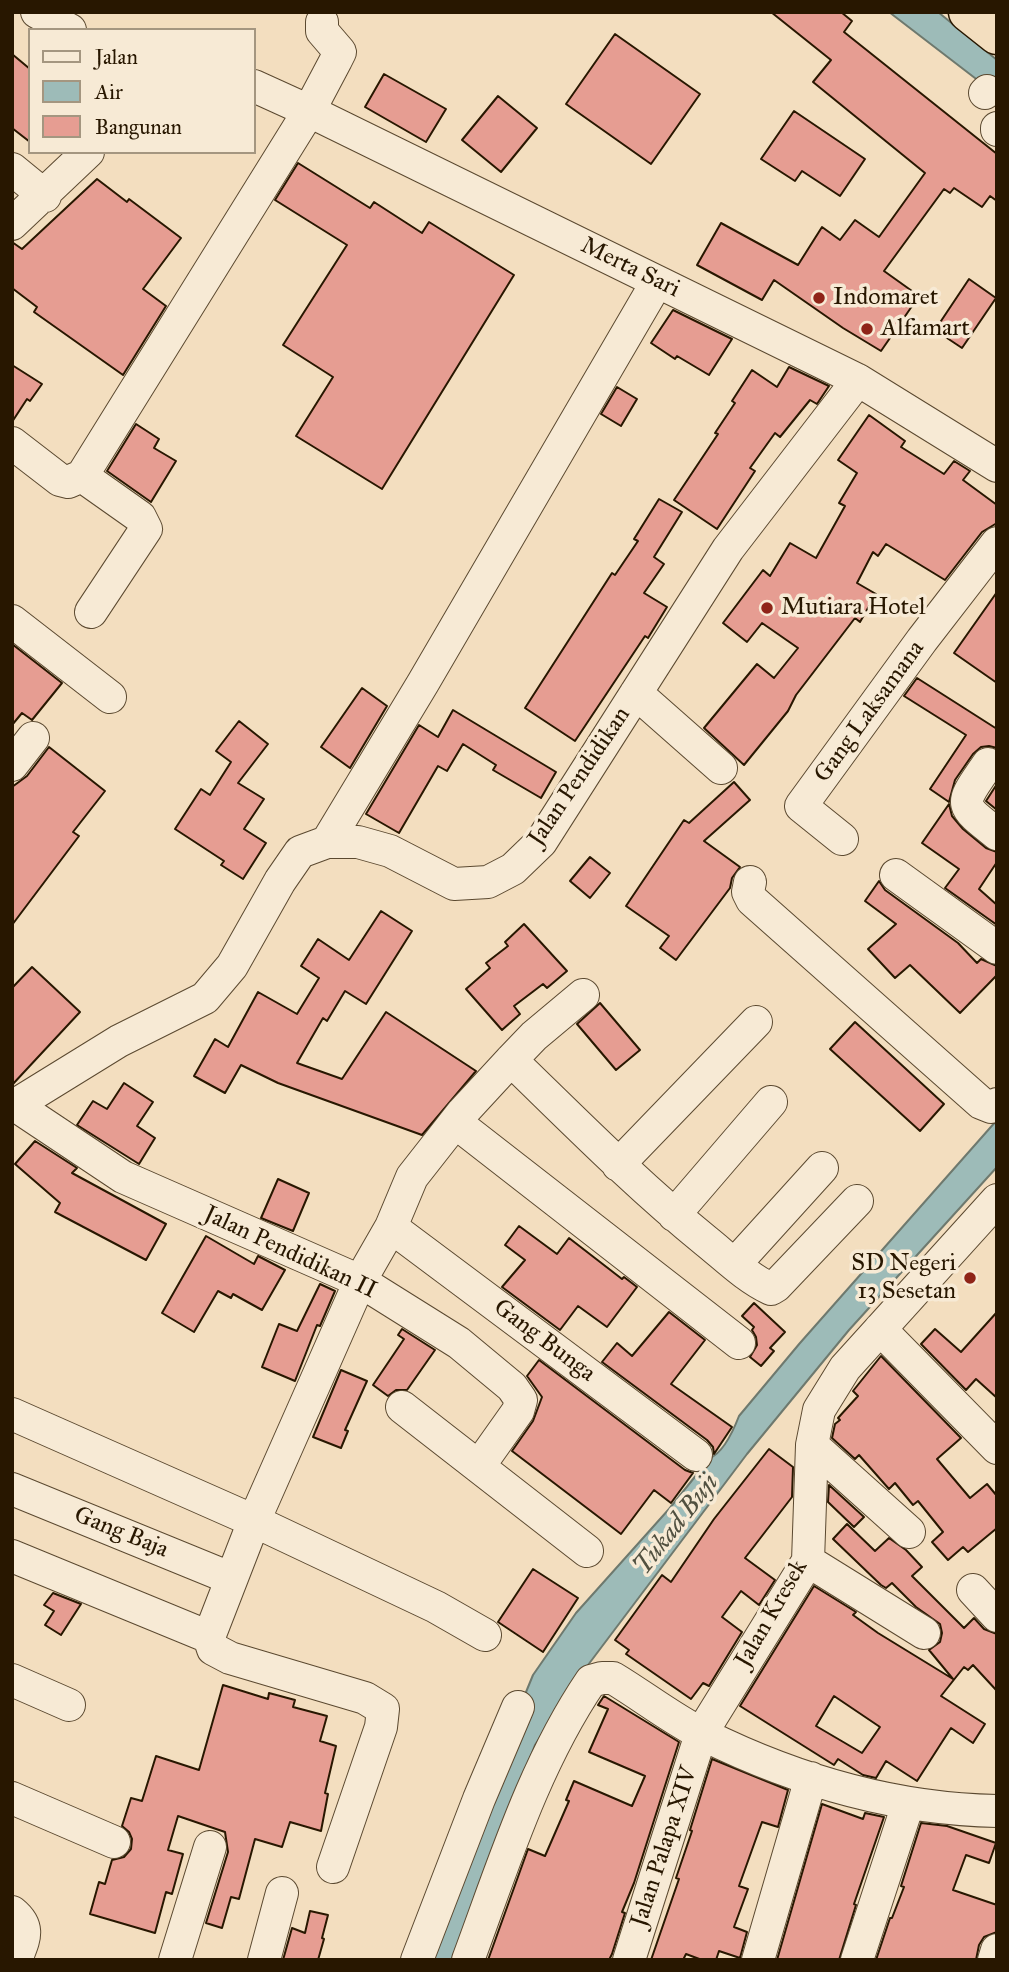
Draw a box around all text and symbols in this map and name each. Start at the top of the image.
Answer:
legend [28,28,256,154]
text: Jalan [95,44,138,70]
text: Air [95,79,123,105]
text: Bangunan [95,114,182,140]
street label: Merta Sari [576,232,684,304]
place label: Indomaret [833,284,938,312]
marker: Indomaret [811,290,827,306]
place label: Alfamart [881,315,970,343]
marker: Alfamart [859,321,875,337]
place label: Mutiara Hotel [781,594,926,622]
marker: Mutiara Hotel [759,600,775,616]
street label: Gang Laksamana [809,635,931,789]
street label: Jalan Pendidikan [523,702,637,852]
street label: Jalan Pendidikan II [199,1200,381,1306]
place label: SD Negeri 13 Sesetan [851,1250,956,1306]
marker: SD Negeri 13 Sesetan [962,1270,978,1286]
street label: Gang Bunga [487,1293,601,1389]
water label: Tukad Buji [628,1468,726,1582]
street label: Gang Baja [70,1501,172,1565]
street label: Jalan Kresek [730,1555,814,1673]
street label: Jalan Palapa XIV [625,1763,705,1931]

